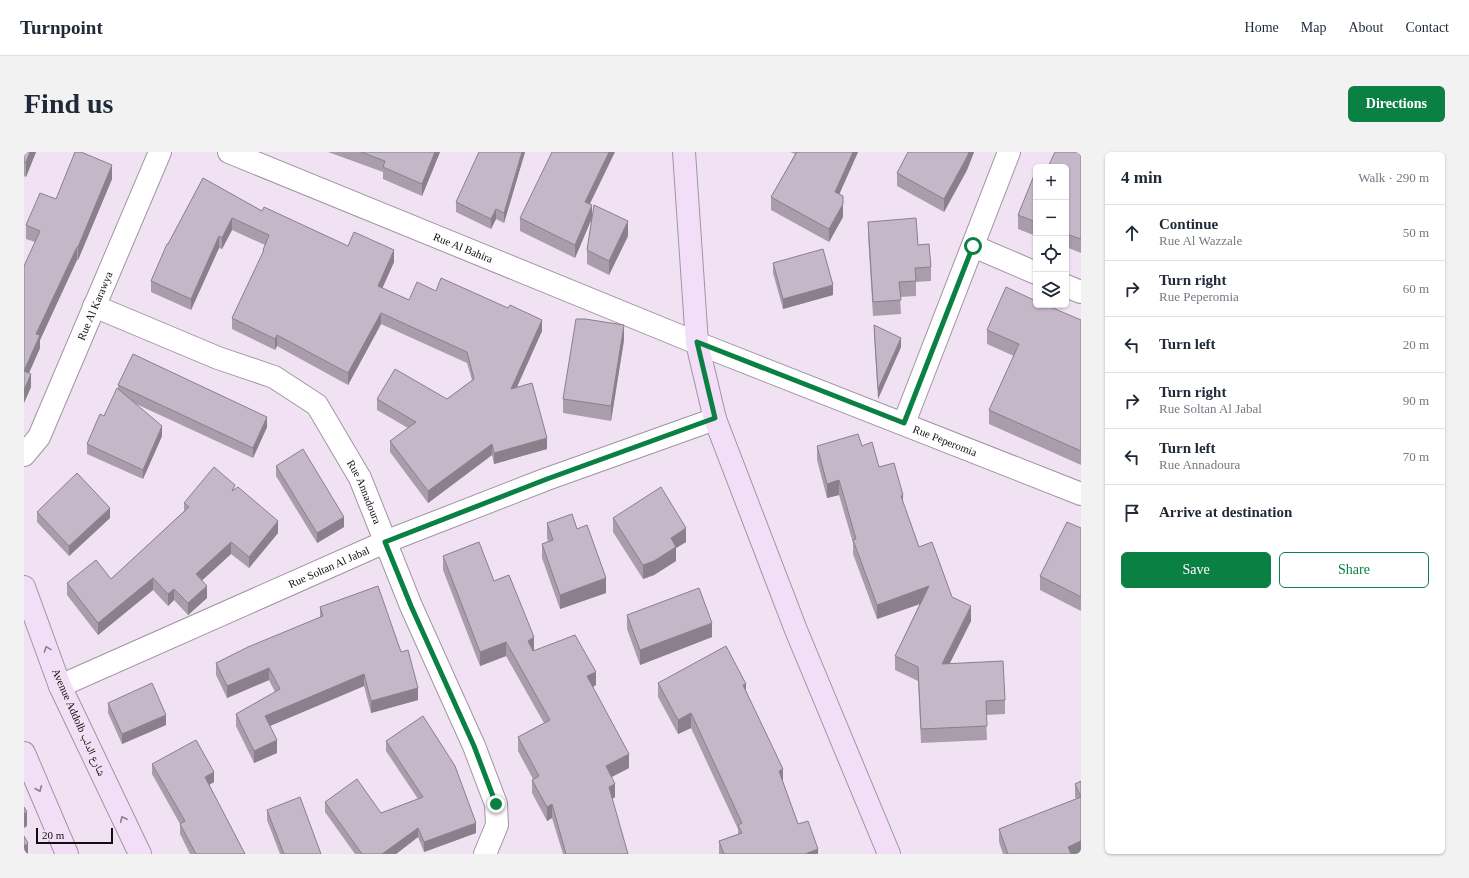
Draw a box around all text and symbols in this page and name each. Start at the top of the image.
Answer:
text: Turnpoint [20,17,103,38]
text: Home [1245,20,1279,35]
text: Map [1301,20,1326,35]
text: About [1348,20,1383,35]
text: Contact [1405,20,1449,35]
button: Directions [1348,86,1445,122]
text: Find us [24,88,114,119]
map controls [1033,164,1069,308]
button: + [1033,164,1069,200]
text: 4 min [1121,168,1162,187]
text: Walk · 290 m [1358,170,1429,185]
button: − [1033,200,1069,236]
text: Continue [1159,216,1218,232]
icon: ahead [1121,222,1143,244]
text: 50 m [1403,225,1429,240]
street label: Rue Al Bahira [432,230,495,265]
text: Rue Al Wazzale [1159,233,1242,248]
button: locate [1033,236,1069,272]
route start [964,237,982,255]
street label: Rue Al Karawya [75,270,115,342]
button: layers [1033,272,1069,308]
text: Turn right [1159,272,1226,288]
icon: right [1121,278,1143,300]
text: 60 m [1403,281,1429,296]
text: Rue Peperomia [1159,289,1239,304]
icon: left [1121,334,1143,356]
text: Turn left [1159,336,1216,352]
text: 20 m [1403,337,1429,352]
text: Turn right [1159,384,1226,400]
icon: right [1121,390,1143,412]
text: 90 m [1403,393,1429,408]
text: Rue Soltan Al Jabal [1159,401,1262,416]
street label: Rue Peperomia [911,423,979,459]
text: Turn left [1159,440,1216,456]
icon: left [1121,446,1143,468]
text: 70 m [1403,449,1429,464]
text: Rue Annadoura [1159,457,1240,472]
street label: Rue Annadoura [345,458,384,526]
icon: arrive [1121,502,1143,524]
text: Arrive at destination [1159,504,1292,520]
street label: Rue Soltan Al Jabal [287,544,371,590]
button: Save [1121,552,1271,588]
button: Share [1279,552,1429,588]
one-way arrow [43,646,51,653]
street label: Avenue Addolb شارع الدلب [49,666,108,778]
one-way arrow [35,785,43,792]
route end [487,795,505,813]
one-way arrow [120,815,128,823]
scale bar [36,826,113,845]
text: 20 m [42,829,64,841]

